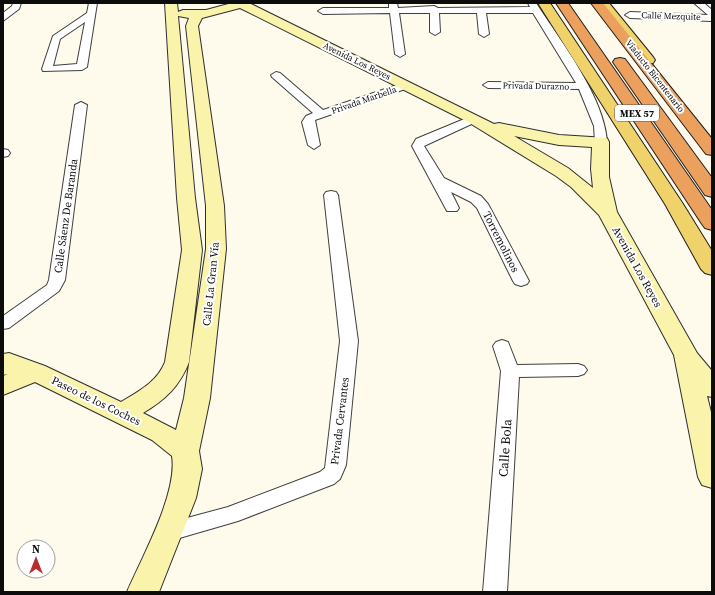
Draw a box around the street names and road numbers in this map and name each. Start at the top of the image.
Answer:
street label: Calle Mezquite [641,9,701,23]
street label: Viaducto Bicentenario [623,37,687,115]
street label: Avenida Los Reyes [321,39,393,83]
street label: Privada Durazno [503,79,569,93]
street label: Privada Marbella [330,83,398,117]
road number: MEX 57 [615,105,659,121]
street label: Calle Sáenz De Baranda [51,157,82,274]
street label: Torremolinos [479,209,523,275]
street label: Avenida Los Reyes [609,224,666,310]
street label: Calle La Gran Vía [199,241,223,327]
street label: Paseo de los Coches [49,373,143,429]
street label: Privada Cervantes [327,376,353,466]
street label: Calle Bola [495,418,516,477]

